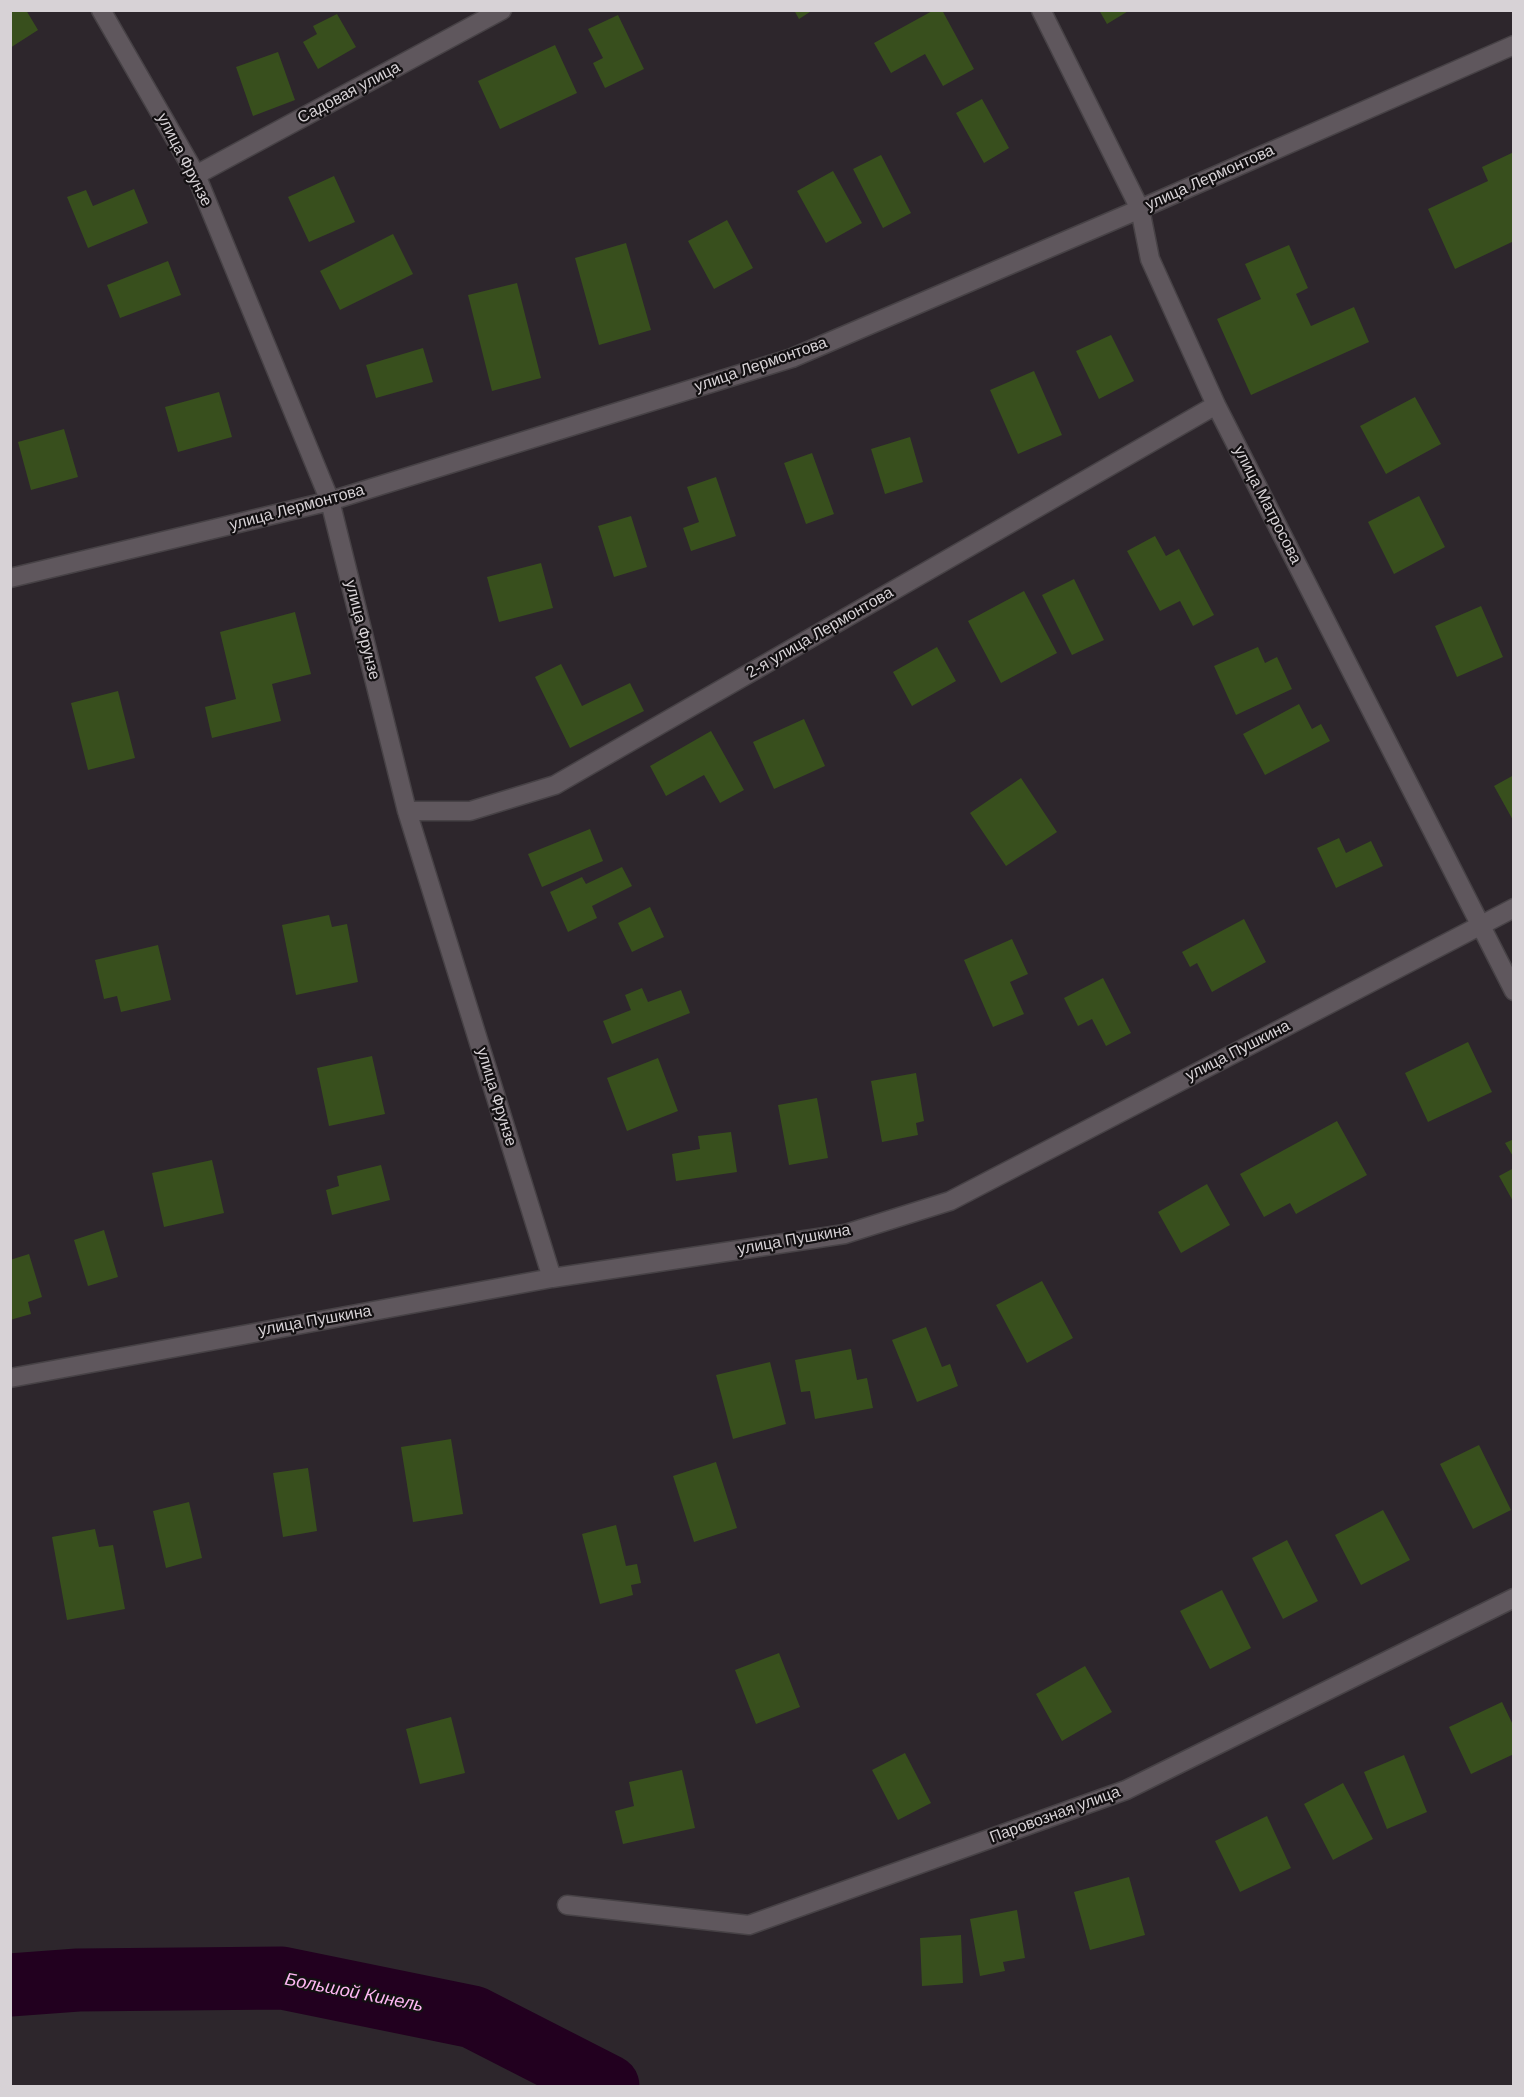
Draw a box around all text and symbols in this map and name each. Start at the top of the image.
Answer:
street label: Садовая улица [295,58,403,128]
street label: улица Фрунзе [152,110,216,210]
street label: улица Лермонтова [1143,141,1277,215]
street label: улица Лермонтова [692,333,830,397]
street label: улица Матросова [1229,443,1305,567]
street label: улица Лермонтова [228,481,366,535]
street label: улица Фрунзе [340,578,384,682]
street label: 2-я улица Лермонтова [743,583,897,683]
street label: улица Пушкина [1183,1016,1293,1086]
street label: улица Фрунзе [472,1045,520,1149]
street label: улица Пушкина [736,1221,852,1259]
street label: улица Пушкина [257,1302,373,1340]
street label: Паровозная улица [987,1782,1123,1848]
water label: Большой Кинель [283,1969,425,2017]

